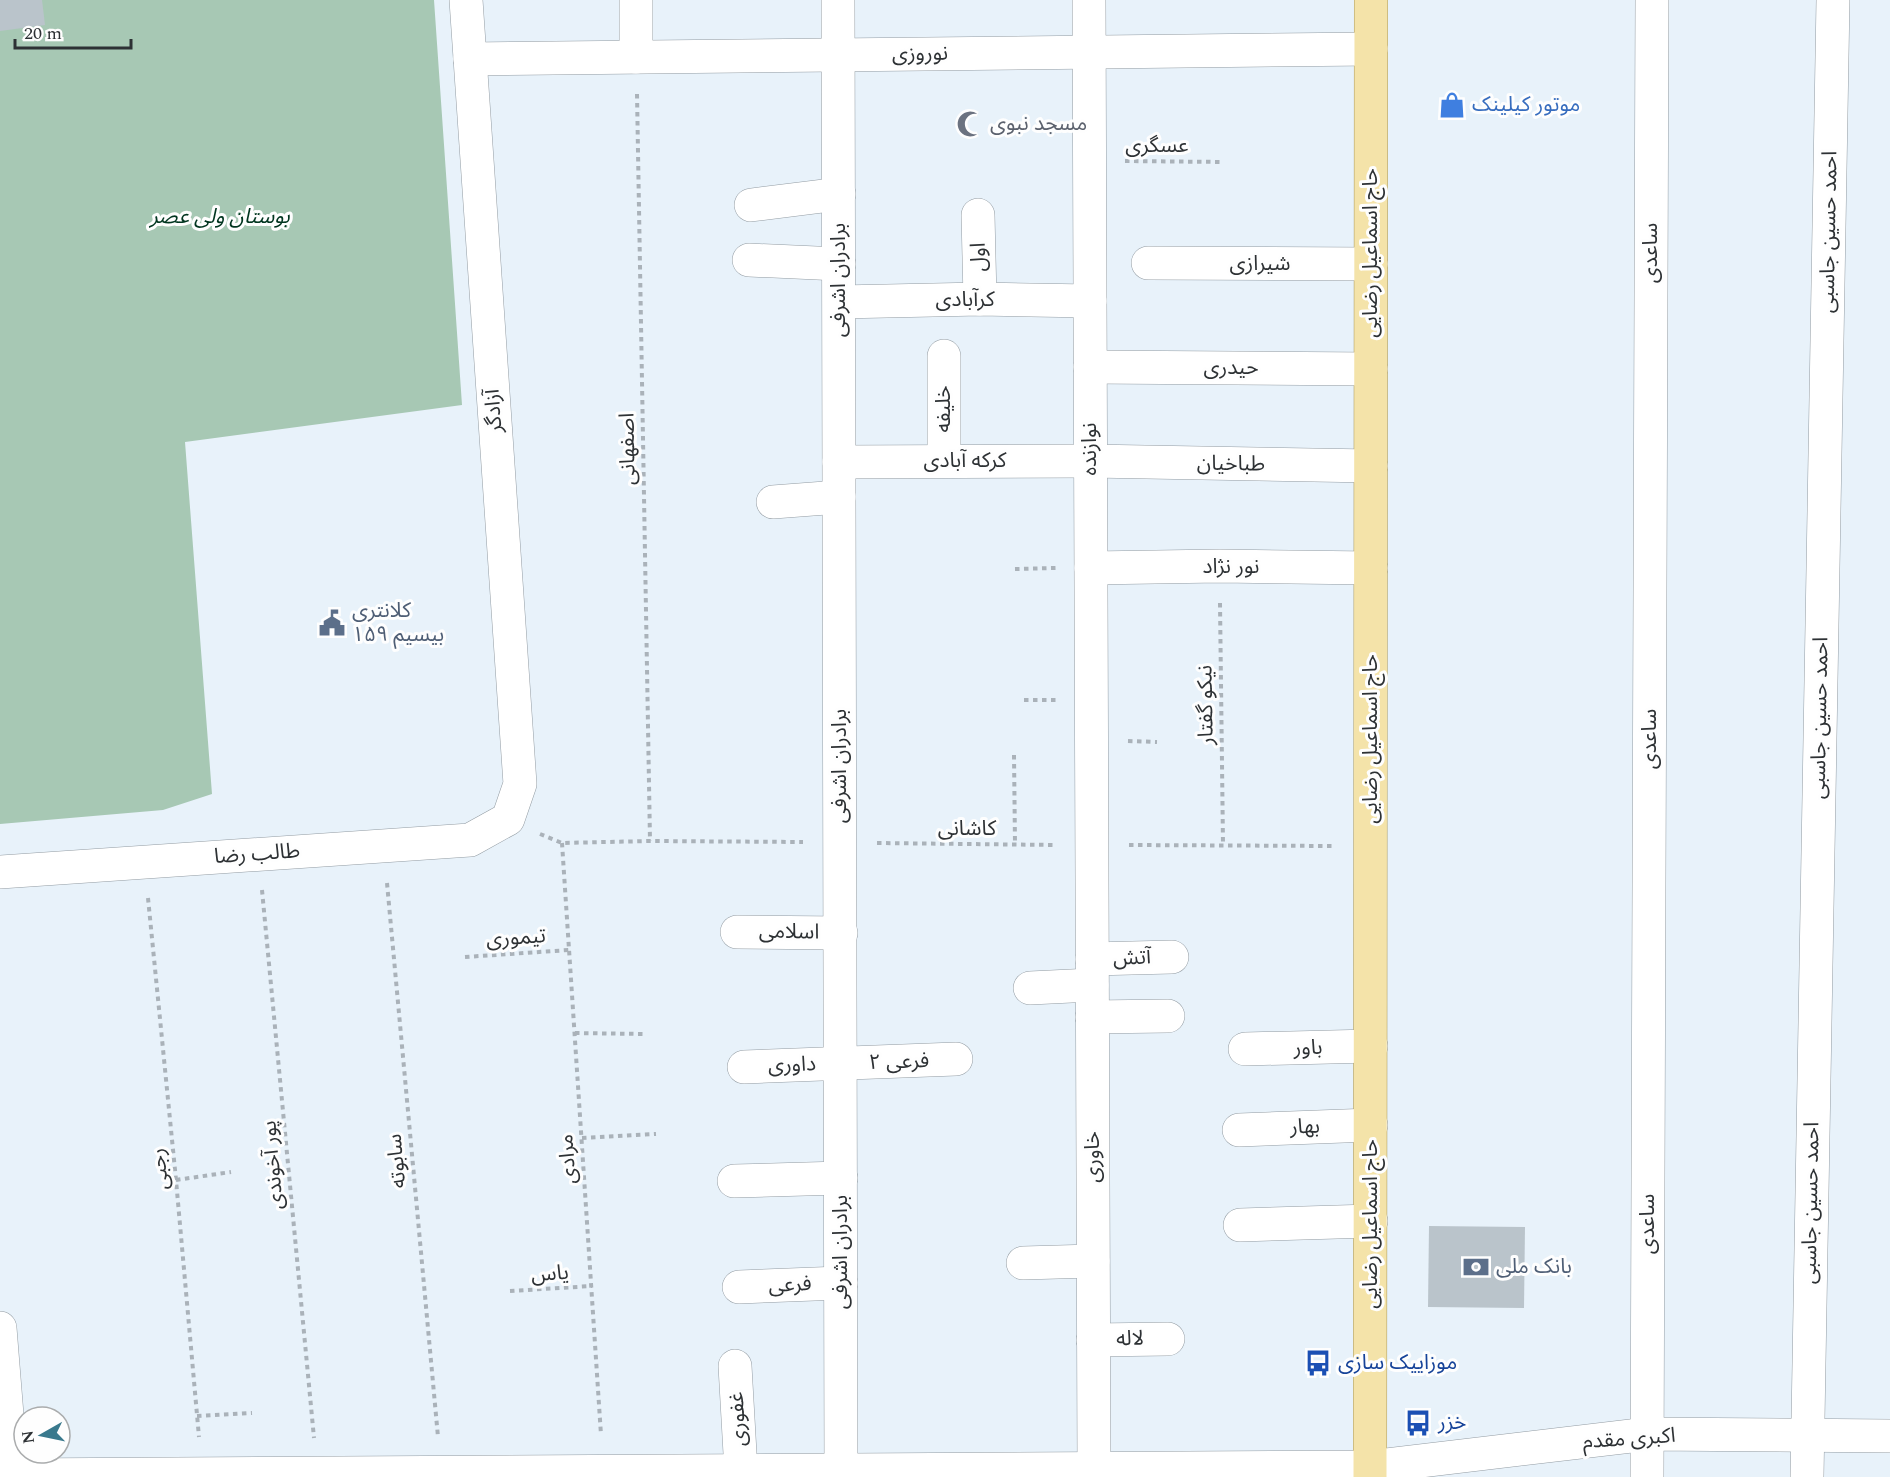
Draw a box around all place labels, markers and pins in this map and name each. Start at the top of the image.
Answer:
place label: موتور کیلینک [1472,89,1580,121]
shop icon: موتور کیلینک [1437,90,1467,120]
place label: مسجد نبوی [990,108,1087,140]
mosque icon: مسجد نبوی [955,109,985,139]
place label: کلانتری ۱۵۹ بیسیم [352,595,444,651]
public building icon: کلانتری ۱۵۹ بیسیم [317,608,347,638]
place label: بانک ملی [1496,1251,1572,1283]
bank icon: بانک ملی [1461,1252,1491,1282]
place label: موزاییک سازی [1338,1347,1457,1379]
bus stop icon: موزاییک سازی [1303,1348,1333,1378]
place label: خزر [1437,1407,1466,1439]
bus stop icon: خزر [1403,1408,1433,1438]

